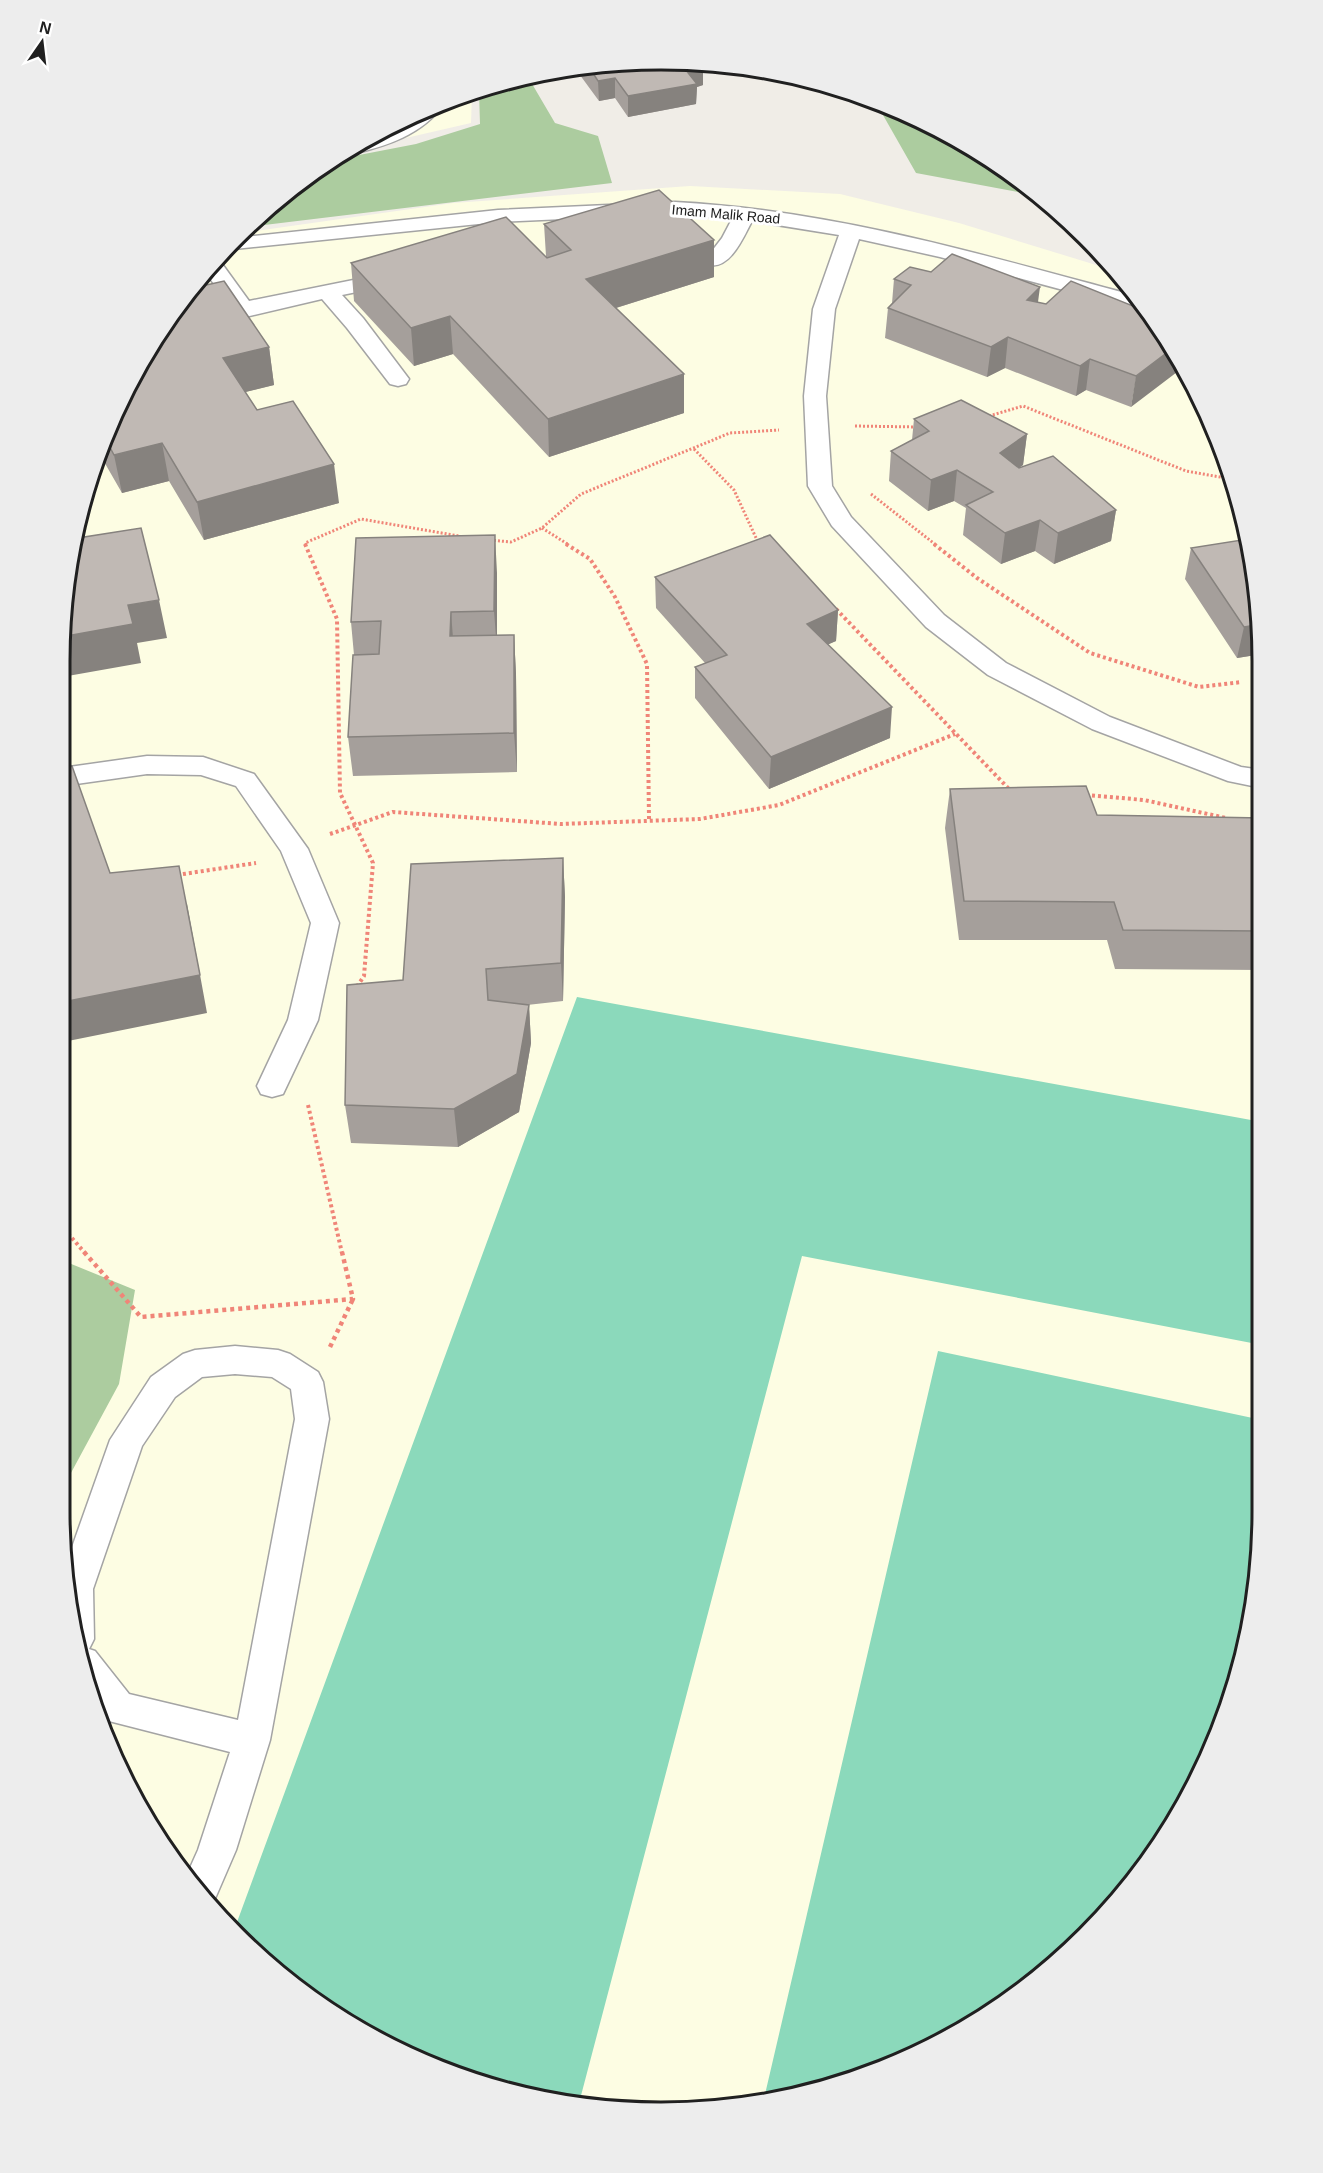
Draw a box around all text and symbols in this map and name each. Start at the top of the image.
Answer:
north arrow [12,12,72,72]
text: N [38,18,53,38]
street label: Imam Malik Road [671,201,781,227]

